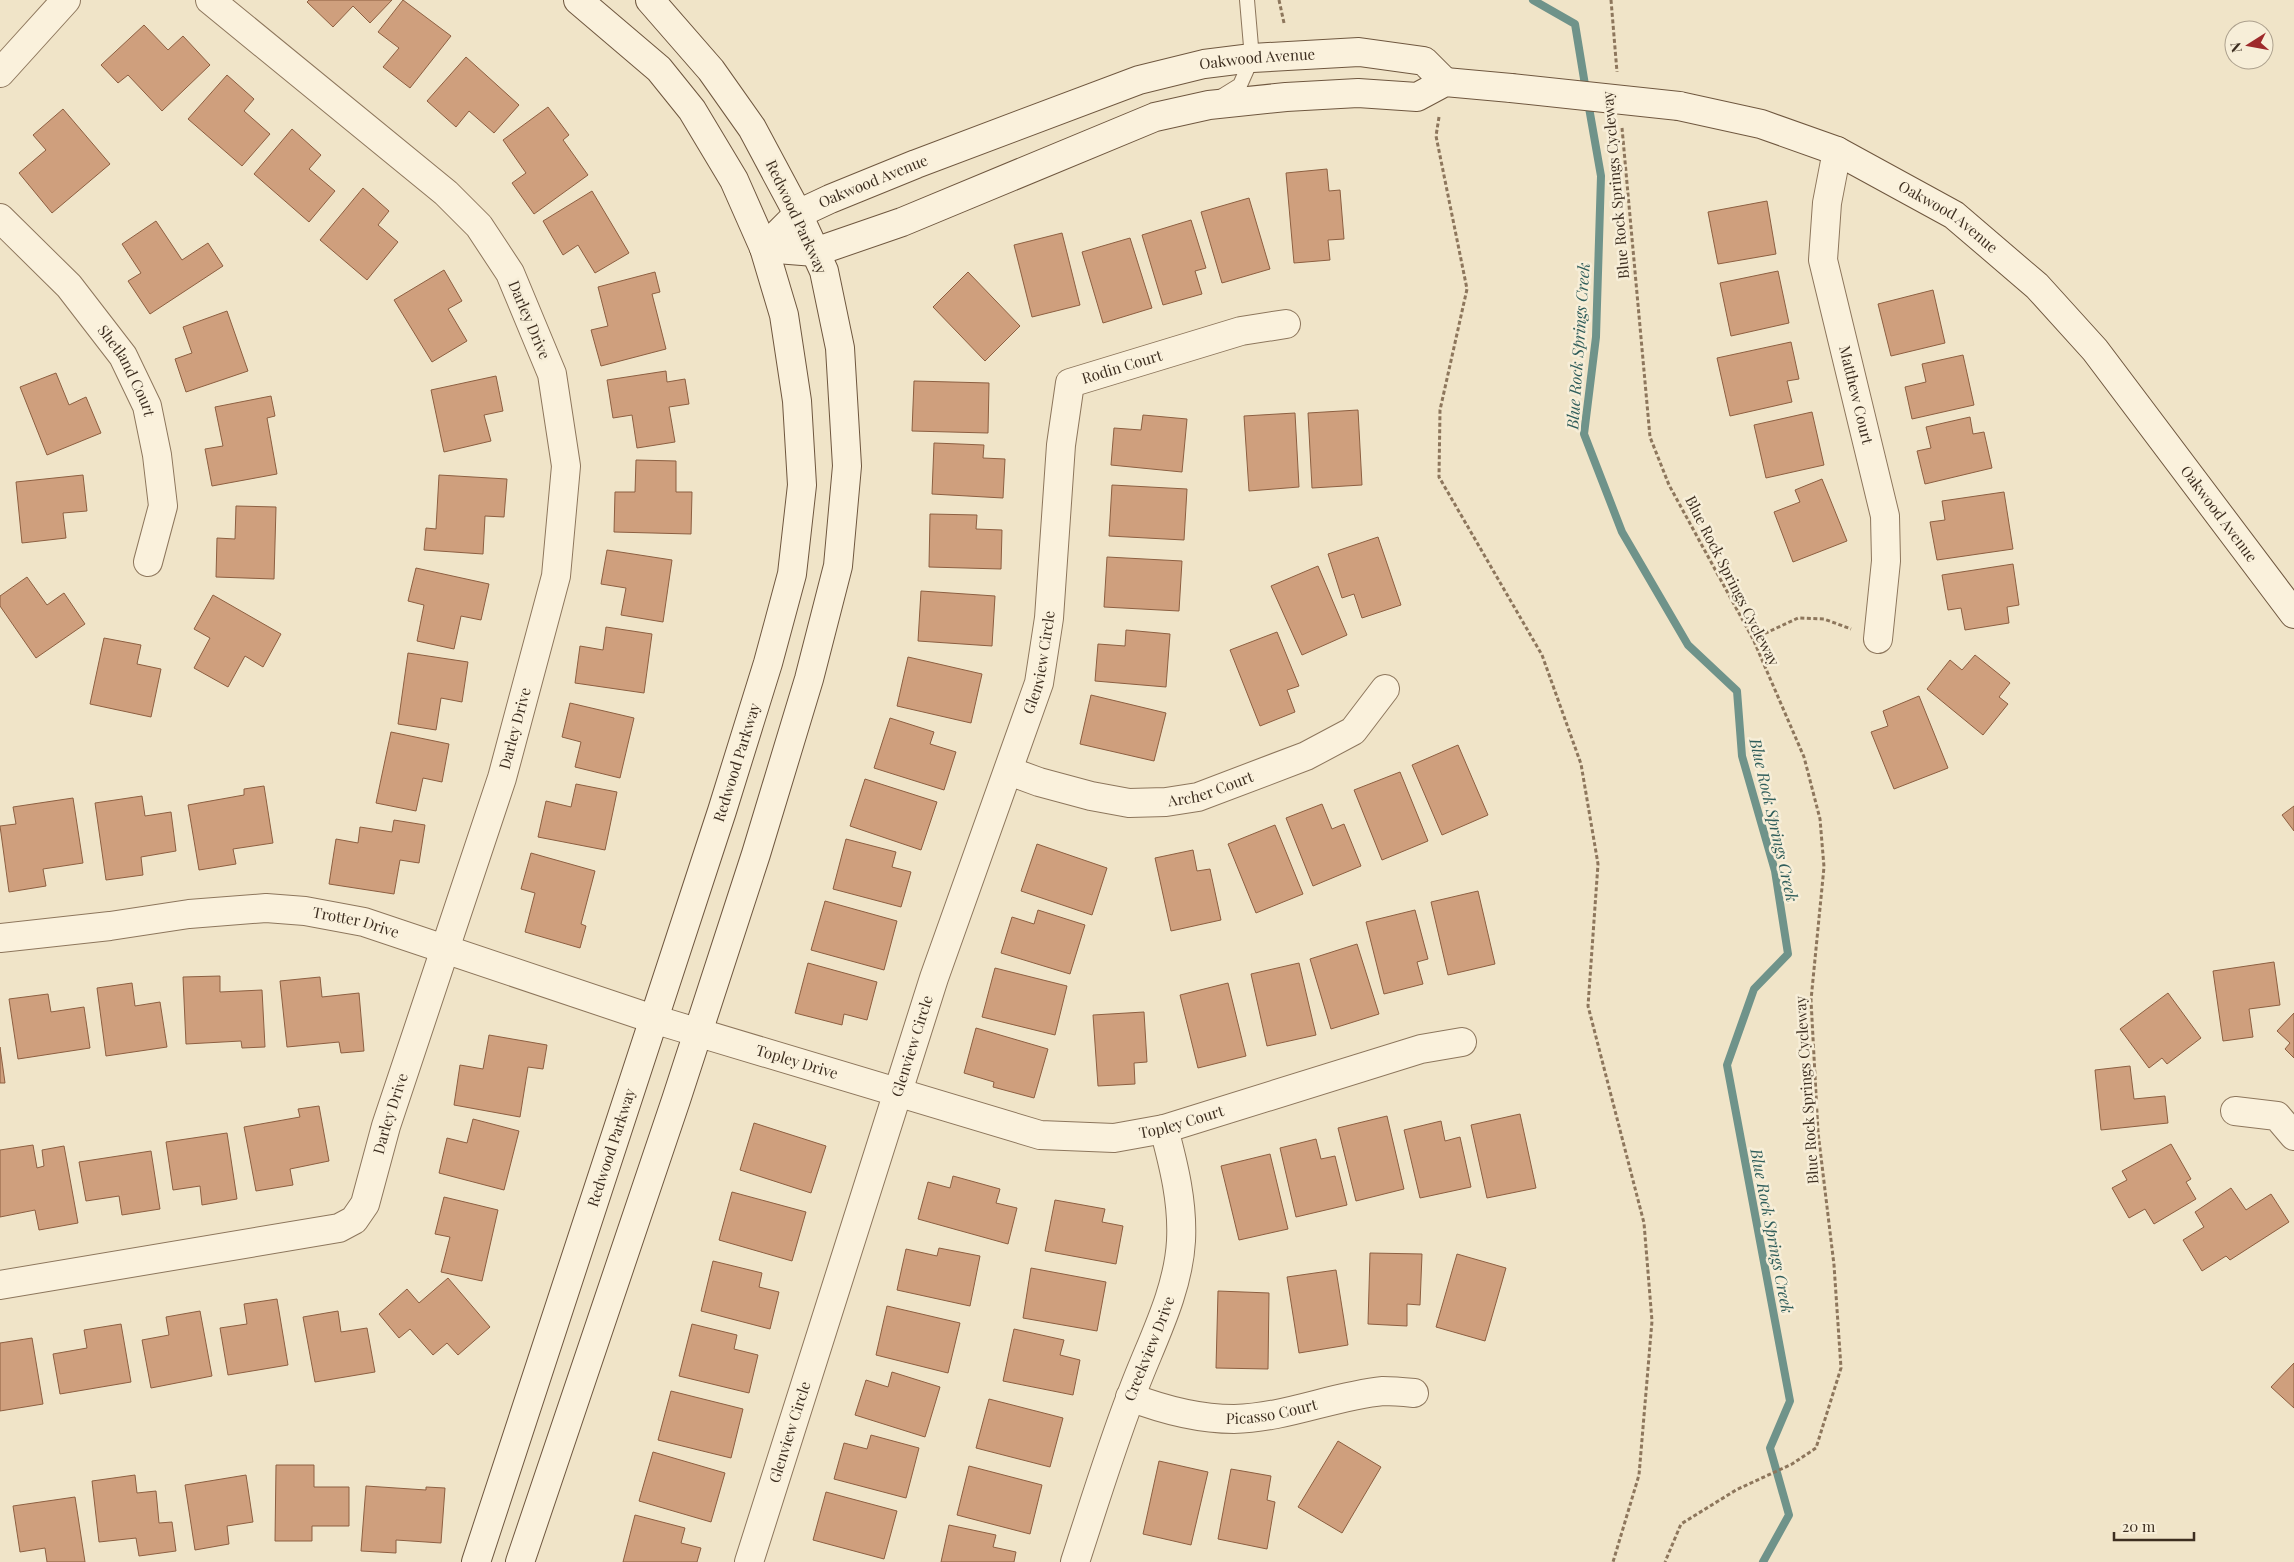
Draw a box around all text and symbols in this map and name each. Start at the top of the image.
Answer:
north arrow [2224,20,2274,70]
text: N [2225,41,2246,54]
street label: Oakwood Avenue [1198,43,1316,74]
street label: Blue Rock Springs Cycleway [1597,90,1633,280]
street label: Oakwood Avenue [815,150,930,212]
street label: Redwood Parkway [762,156,832,277]
street label: Oakwood Avenue [1895,176,2002,257]
water label: Blue Rock Springs Creek [1561,262,1594,431]
street label: Darley Drive [504,277,555,362]
street label: Shetland Court [94,320,160,419]
street label: Matthew Court [1835,343,1878,447]
street label: Rodin Court [1079,344,1165,388]
street label: Oakwood Avenue [2176,461,2262,566]
street label: Blue Rock Springs Cycleway [1681,492,1785,670]
street label: Glenview Circle [1018,610,1058,717]
street label: Darley Drive [494,685,535,771]
street label: Redwood Parkway [708,700,764,824]
water label: Blue Rock Springs Creek [1745,735,1804,904]
street label: Archer Court [1165,766,1257,811]
street label: Trotter Drive [311,902,402,942]
street label: Glenview Circle [886,993,937,1099]
street label: Blue Rock Springs Cycleway [1789,995,1823,1185]
street label: Topley Drive [754,1039,841,1083]
street label: Darley Drive [368,1070,412,1156]
street label: Redwood Parkway [582,1085,640,1209]
street label: Topley Court [1137,1100,1227,1142]
water label: Blue Rock Springs Creek [1746,1146,1799,1315]
street label: Creekview Drive [1119,1294,1178,1404]
street label: Glenview Circle [764,1379,815,1485]
street label: Picasso Court [1226,1394,1320,1428]
scale bar [2114,1510,2194,1542]
text: 20 m [2122,1516,2156,1536]

